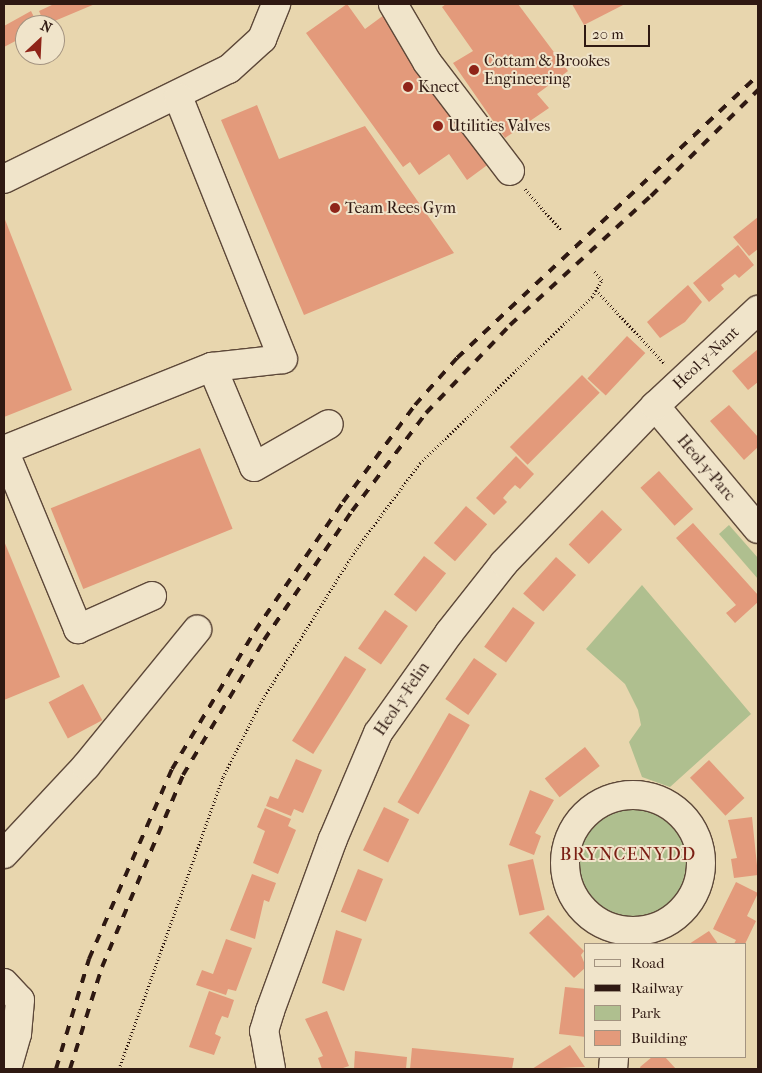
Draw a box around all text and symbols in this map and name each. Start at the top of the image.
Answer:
north arrow [15,15,65,65]
scale bar [587,15,653,47]
text: N [38,17,55,37]
text: 20 m [592,25,624,43]
place label: Cottam & Brookes Engineering [484,51,610,89]
marker: Cottam & Brookes Engineering [468,64,480,76]
place label: Knect [418,77,460,97]
marker: Knect [402,81,414,93]
place label: Utilities Valves [448,116,550,136]
marker: Utilities Valves [432,120,444,132]
place label: Team Rees Gym [345,198,456,218]
marker: Team Rees Gym [329,202,341,214]
street label: Heol-y-Nant [669,322,743,394]
street label: Heol-y-Parc [673,431,739,505]
street label: Heol-y-Felin [370,659,434,739]
district label: BRYNCENYDD [559,844,697,866]
legend [584,943,747,1058]
text: Road [631,954,664,972]
text: Railway [631,979,683,997]
text: Park [631,1004,661,1022]
text: Building [631,1029,687,1047]

